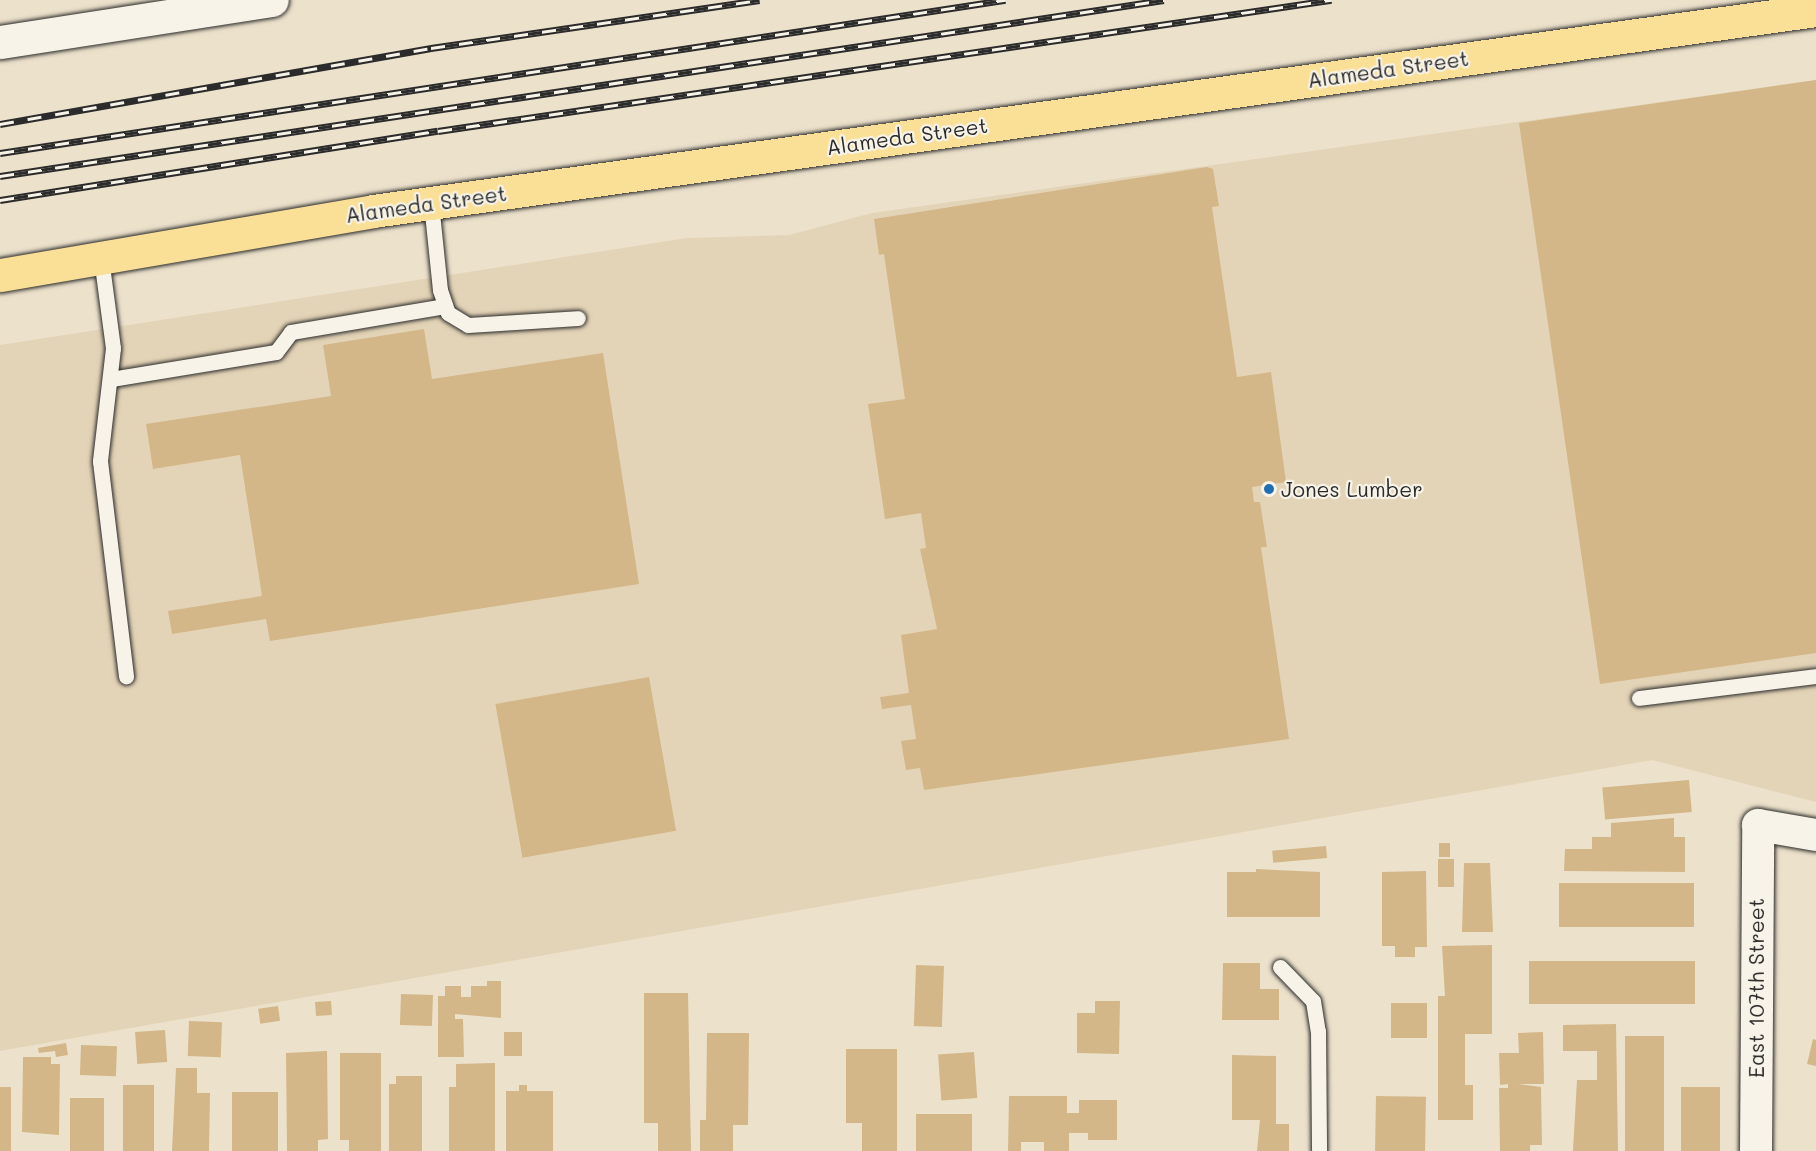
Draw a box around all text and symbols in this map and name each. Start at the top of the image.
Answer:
street label: Alameda Street [1306,45,1470,93]
street label: Alameda Street [825,112,989,160]
street label: Alameda Street [344,180,508,228]
place label: Jones Lumber [1281,476,1423,502]
marker: Jones Lumber [1262,482,1276,496]
street label: East 107th Street [1743,898,1769,1078]

